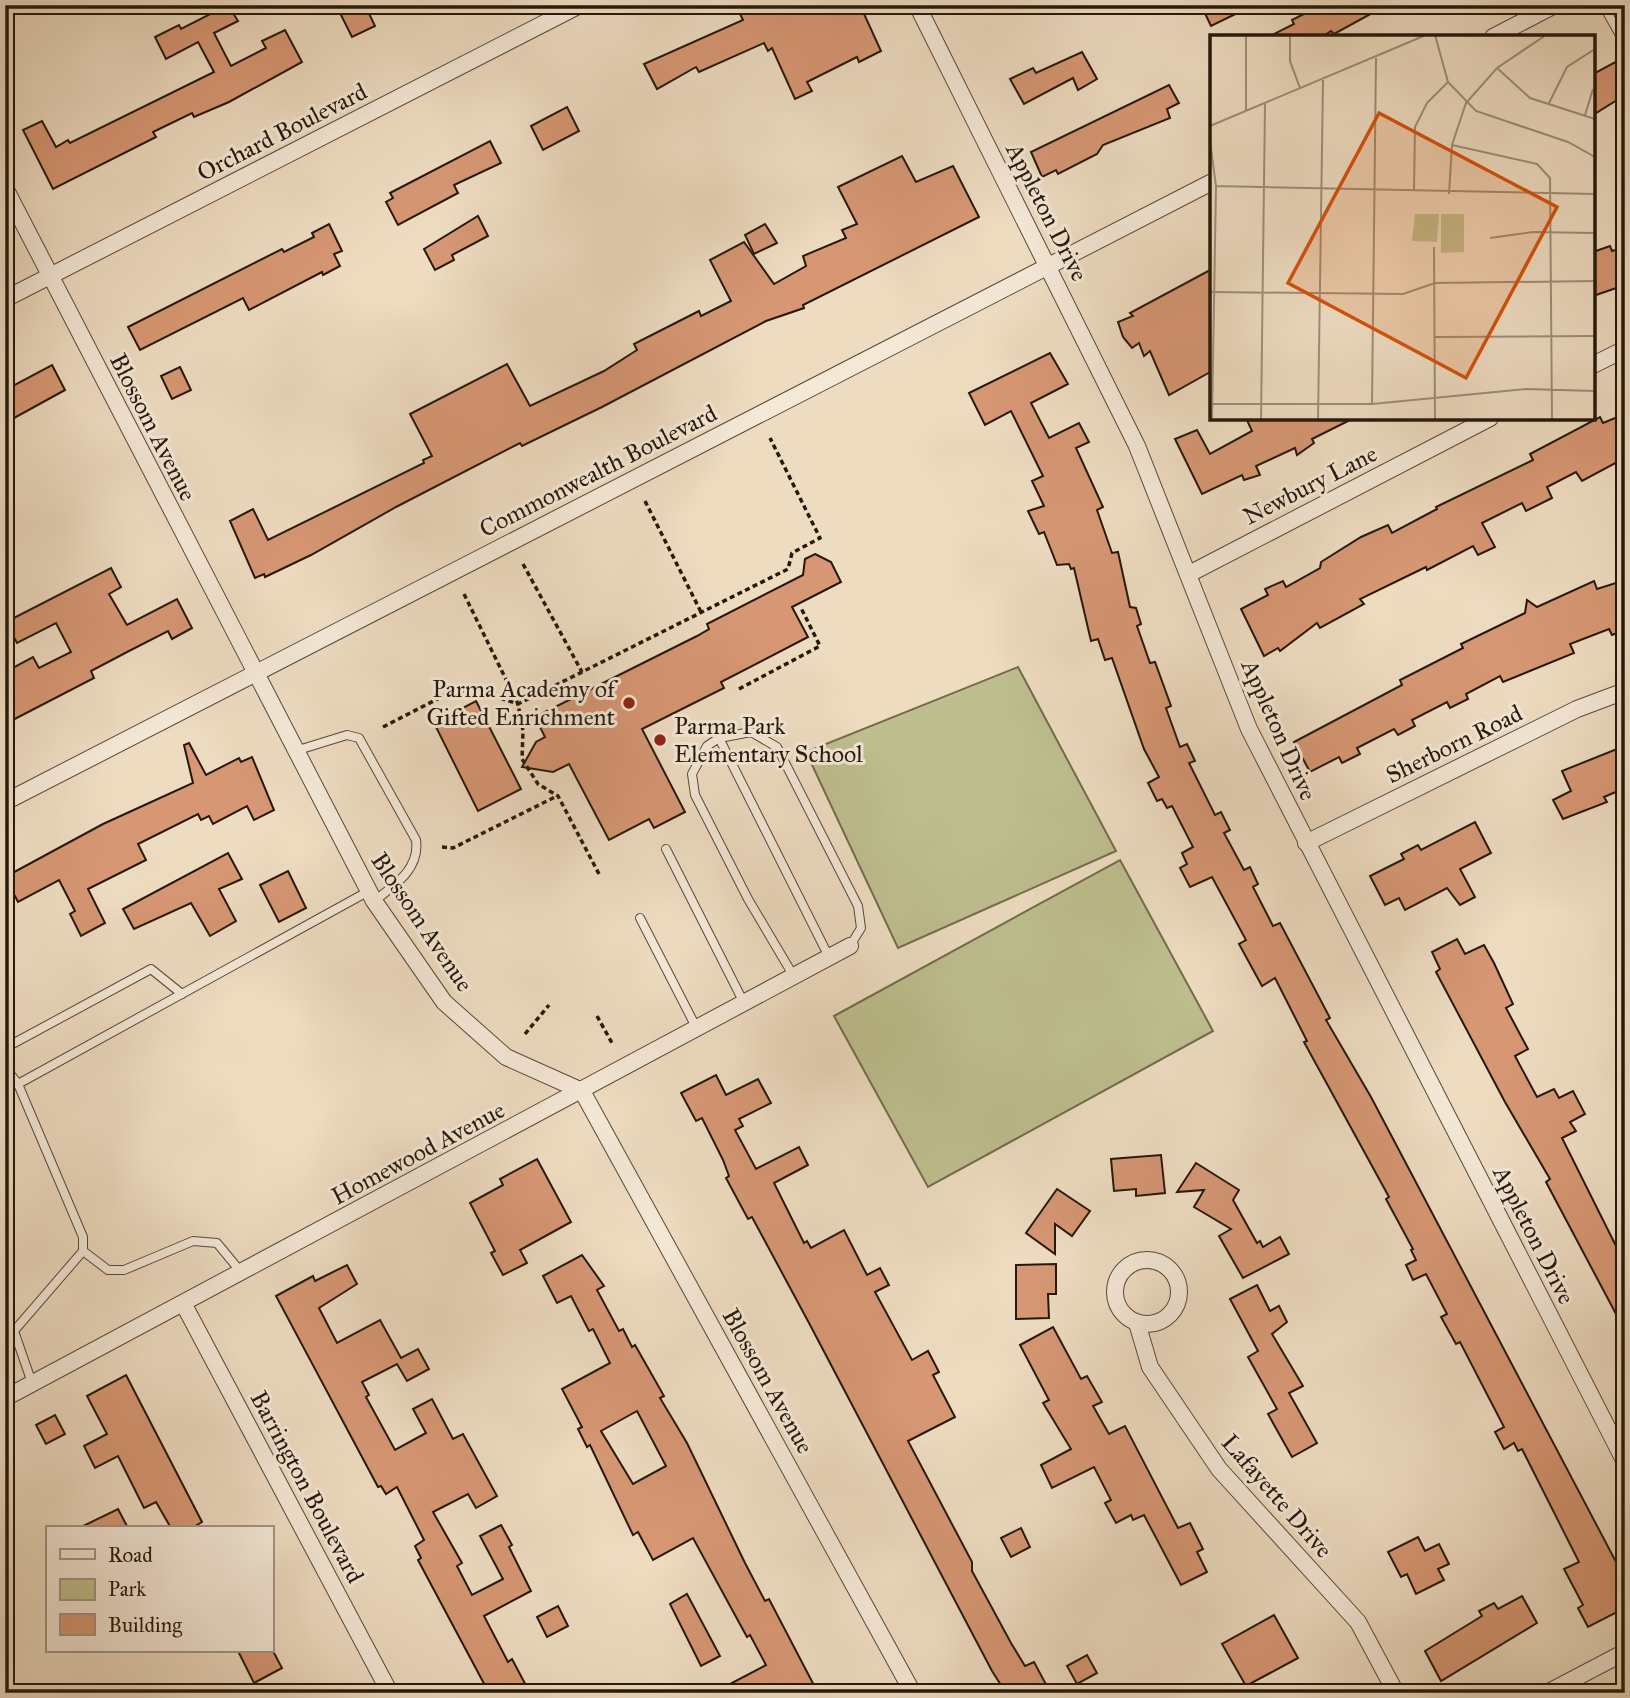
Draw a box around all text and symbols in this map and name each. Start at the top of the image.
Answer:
inset map [1210,35,1595,420]
street label: Orchard Boulevard [192,76,372,188]
street label: Appleton Drive [999,137,1095,286]
street label: Blossom Avenue [103,348,203,506]
street label: Commonwealth Boulevard [474,398,722,544]
street label: Newbury Lane [1238,438,1382,532]
street label: Appleton Drive [1234,654,1323,805]
place label: Parma Academy of Gifted Enrichment [426,674,619,732]
marker: Parma Academy of Gifted Enrichment [621,695,637,711]
street label: Sherborn Road [1381,698,1527,790]
place label: Parma Park Elementary School [674,711,863,769]
marker: Parma Park Elementary School [652,732,668,748]
street label: Blossom Avenue [364,847,480,997]
street label: Homewood Avenue [326,1095,510,1211]
street label: Appleton Drive [1486,1160,1582,1309]
street label: Blossom Avenue [716,1303,820,1459]
street label: Barrington Boulevard [244,1386,370,1588]
street label: Lafayette Drive [1215,1428,1339,1564]
legend [46,1526,273,1652]
text: Road [108,1542,153,1568]
text: Park [108,1576,146,1602]
text: Building [108,1612,182,1638]

